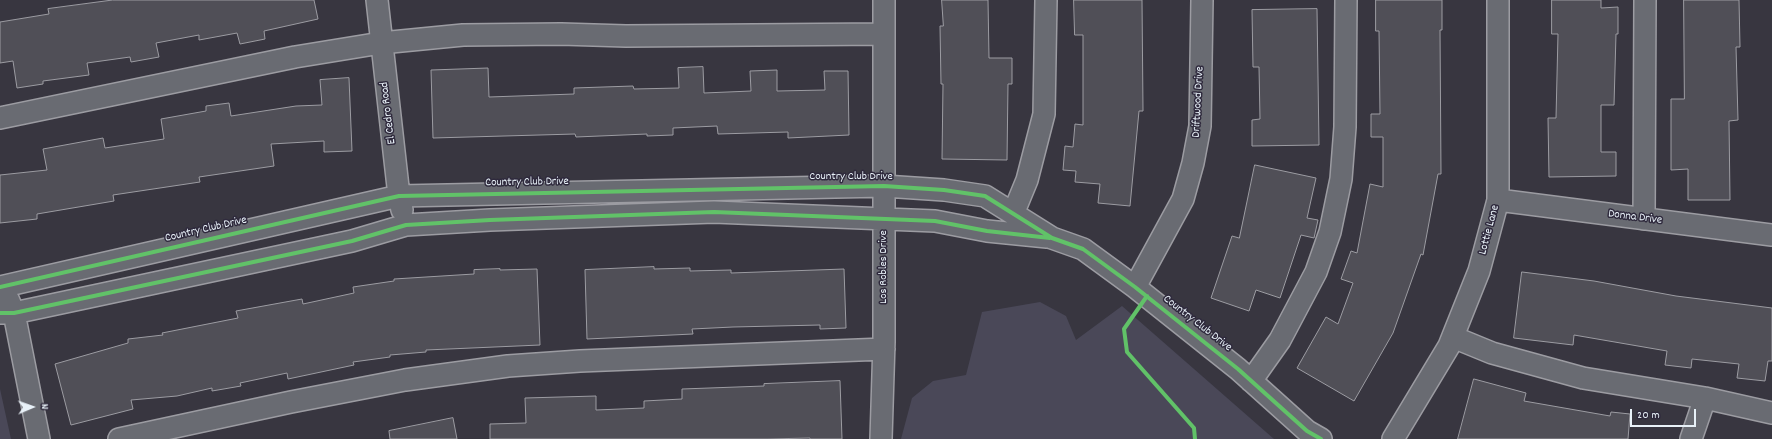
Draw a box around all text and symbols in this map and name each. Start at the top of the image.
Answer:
street label: Driftwood Drive [1190,66,1208,138]
street label: El Cedro Road [378,81,400,145]
street label: Country Club Drive [809,170,893,184]
street label: Country Club Drive [485,175,569,191]
street label: Lottie Lane [1476,204,1504,256]
street label: Donna Drive [1607,208,1663,228]
street label: Country Club Drive [164,214,248,246]
street label: Los Robles Drive [877,230,891,304]
street label: Country Club Drive [1160,293,1234,355]
north arrow [12,387,52,427]
scale bar [1632,401,1698,427]
text: N [36,404,52,410]
text: 20 m [1637,407,1660,424]

